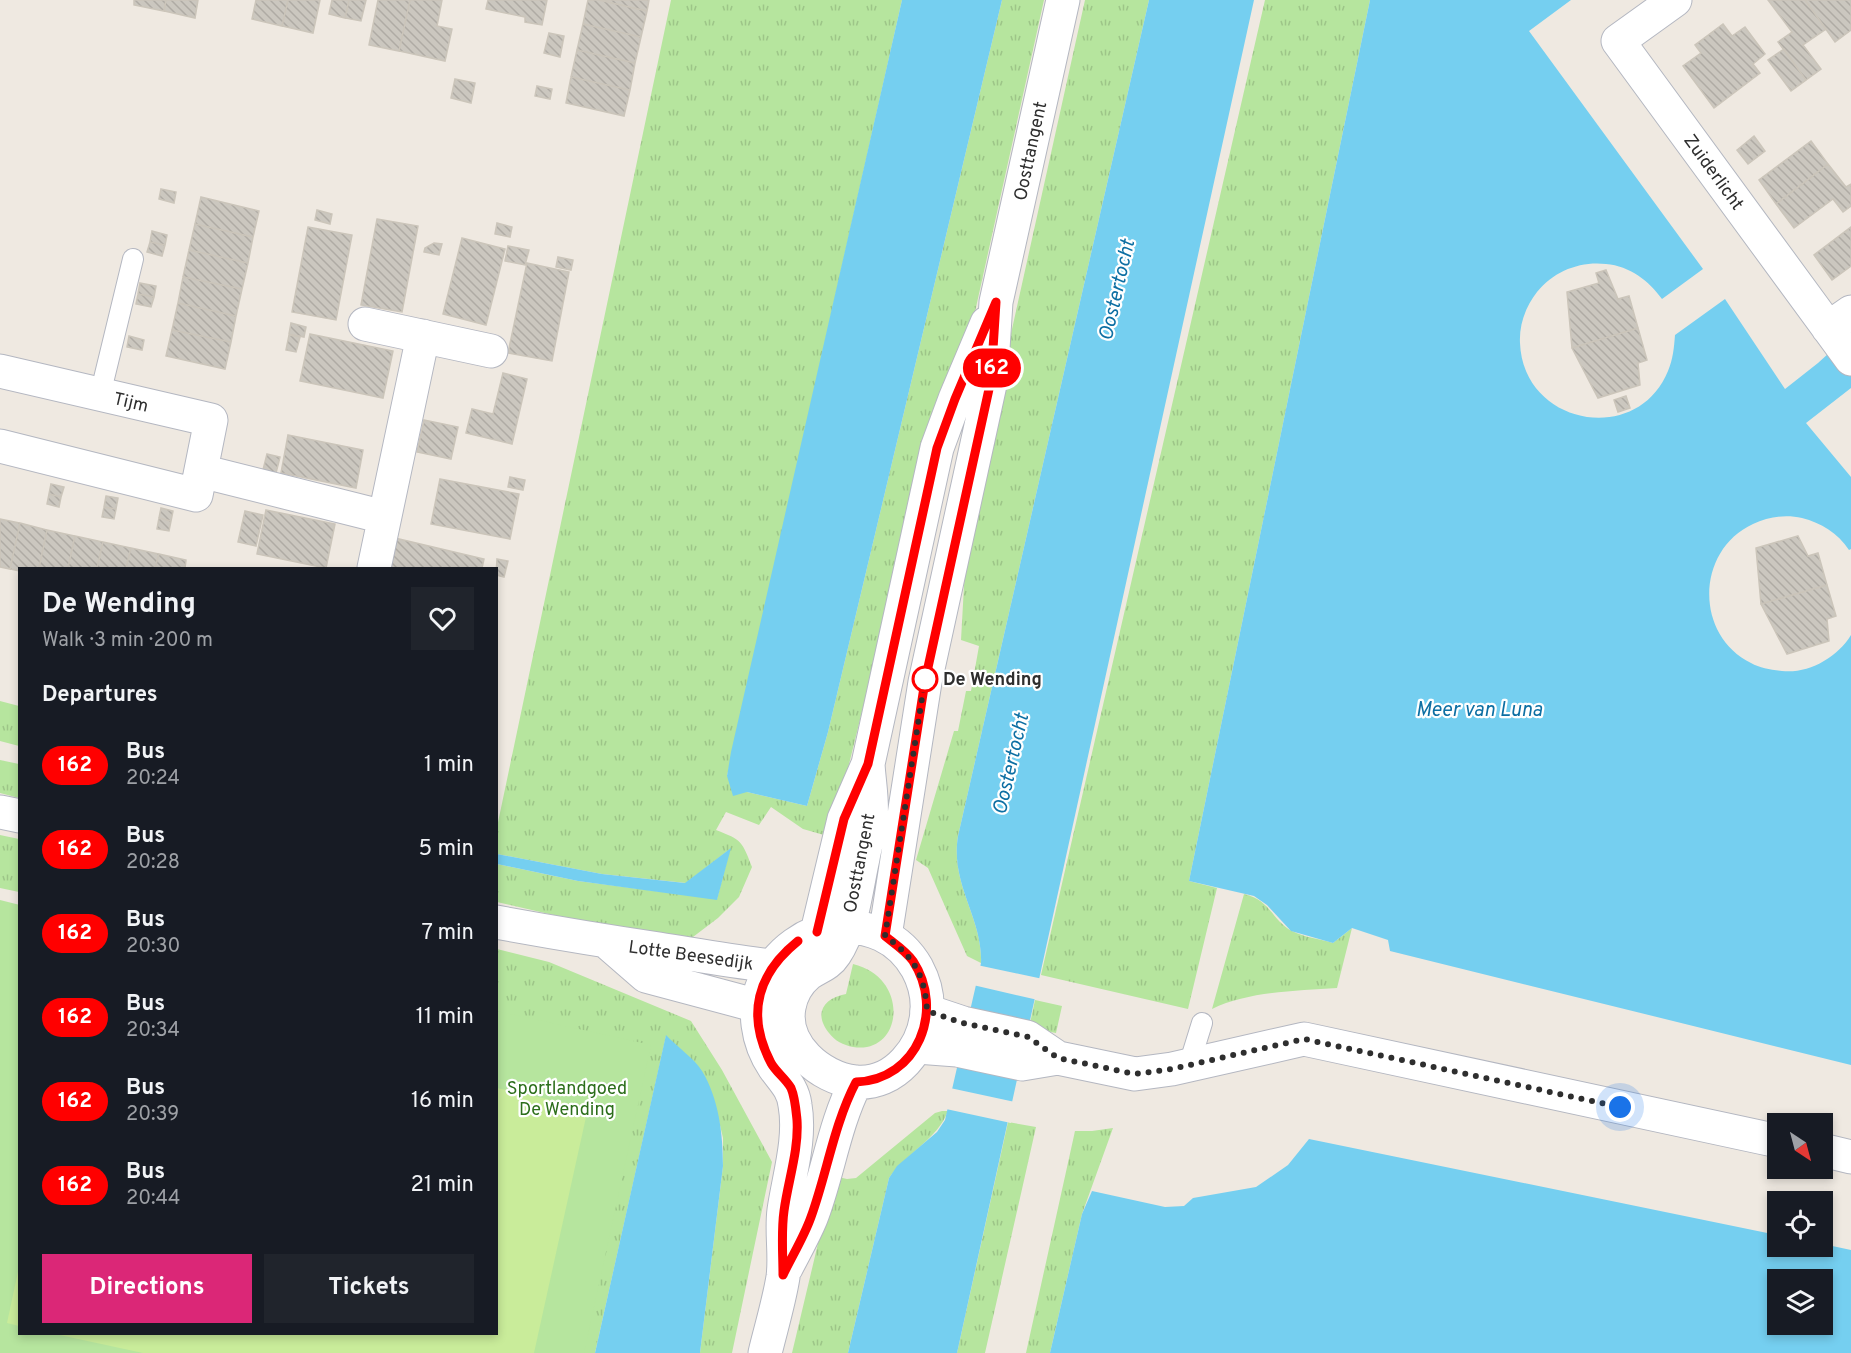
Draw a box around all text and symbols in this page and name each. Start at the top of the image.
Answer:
street label: Oosttangent [1010,100,1053,203]
street label: Zuiderlicht [1678,130,1748,215]
water label: Oostertocht [1094,237,1142,344]
line badge: 162 [958,348,1026,388]
text: 162 [975,355,1009,382]
street label: Tijm [111,388,151,419]
text: De Wending [42,587,196,623]
button: heart [411,587,474,650]
text: Walk · 3 min · 200 m [42,628,213,654]
marker: De Wending [912,666,938,692]
place label: De Wending [943,669,1042,692]
text: Departures [42,682,158,709]
water label: Meer van Luna [1416,698,1543,724]
water label: Oostertocht [988,711,1036,818]
text: Bus [126,739,165,766]
text: 162 [58,752,92,779]
text: 1 min [424,752,474,779]
text: 20:24 [126,766,180,792]
street label: Oosttangent [840,812,881,915]
text: Bus [126,823,165,850]
text: 162 [58,836,92,863]
text: 5 min [419,836,474,863]
text: 20:28 [126,850,180,876]
text: Bus [126,907,165,934]
text: 162 [58,920,92,947]
text: 7 min [422,920,474,947]
text: 20:30 [126,934,180,960]
street label: Lotte Beesedijk [627,936,755,977]
text: Bus [126,991,165,1018]
text: 162 [58,1004,92,1031]
text: 11 min [416,1004,474,1031]
text: 20:34 [126,1018,180,1044]
text: Bus [126,1075,165,1102]
park label: Sportlandgoed De Wending [507,1078,627,1122]
text: 162 [58,1088,92,1115]
text: 16 min [411,1088,474,1115]
your location [1605,1092,1635,1122]
text: 20:39 [126,1102,179,1128]
north arrow [1767,1113,1833,1179]
map controls [1767,1113,1833,1335]
text: Bus [126,1159,165,1186]
text: 162 [58,1172,92,1199]
text: 21 min [411,1172,474,1199]
text: 20:44 [126,1186,180,1212]
button: locate [1767,1191,1833,1257]
button: Directions [42,1254,252,1323]
button: Tickets [264,1254,474,1323]
button: layers [1767,1269,1833,1335]

